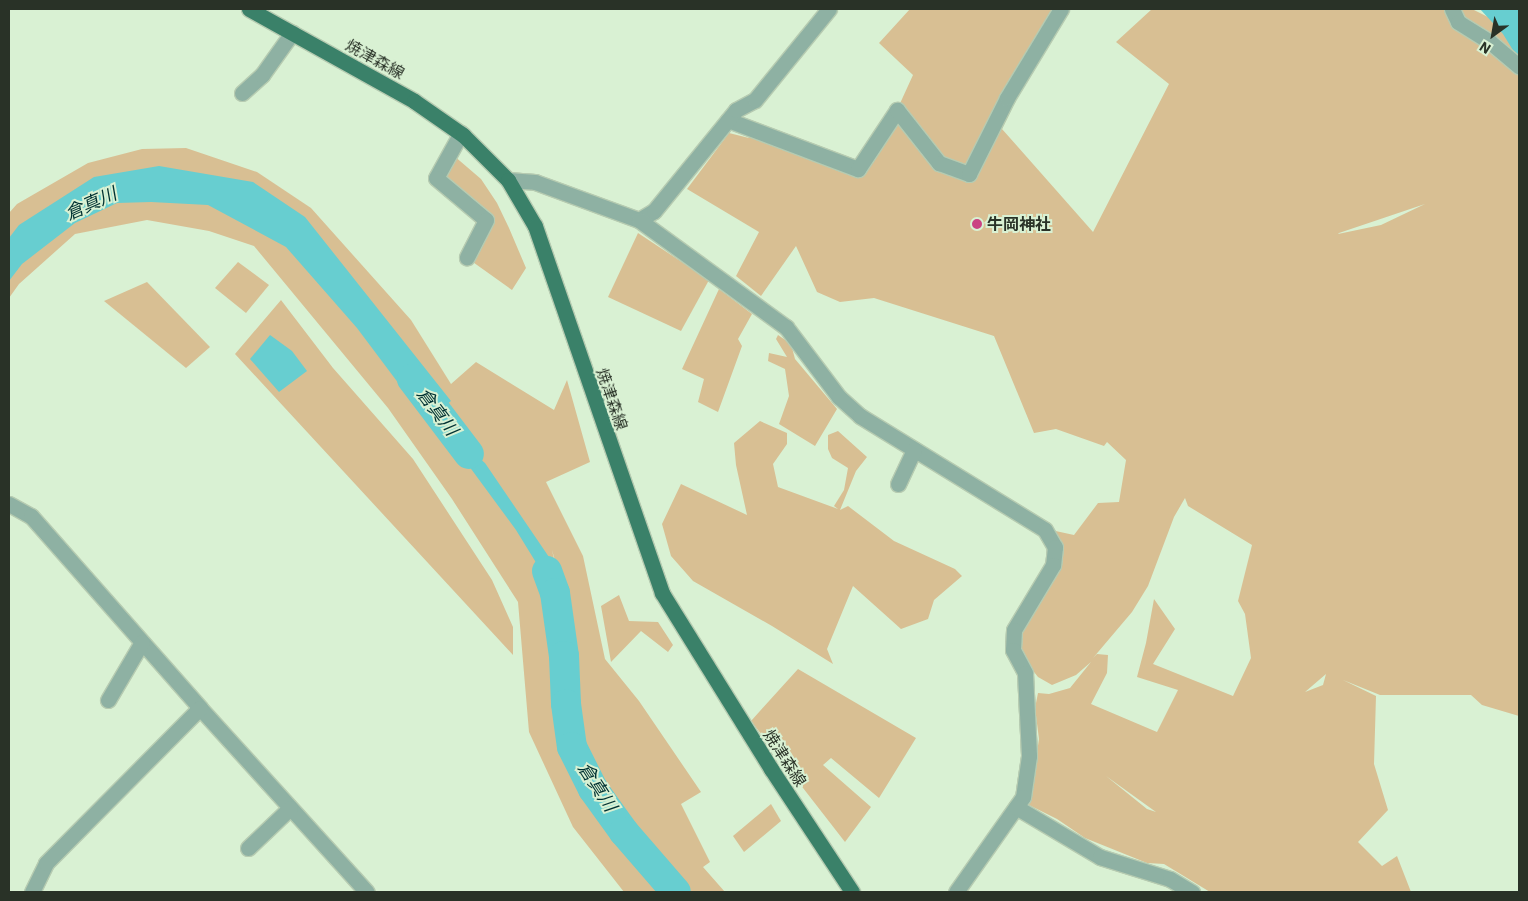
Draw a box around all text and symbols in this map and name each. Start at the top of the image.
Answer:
north arrow [1468,10,1518,60]
street label: 焼津森線 [342,35,408,83]
text: N [1476,37,1494,58]
water label: 倉真川 [62,183,120,225]
place label: 牛岡神社 [987,214,1051,234]
marker: 牛岡神社 [971,218,983,230]
street label: 焼津森線 [593,366,631,432]
water label: 倉真川 [412,384,462,440]
street label: 焼津森線 [760,726,810,790]
water label: 倉真川 [573,758,621,816]

